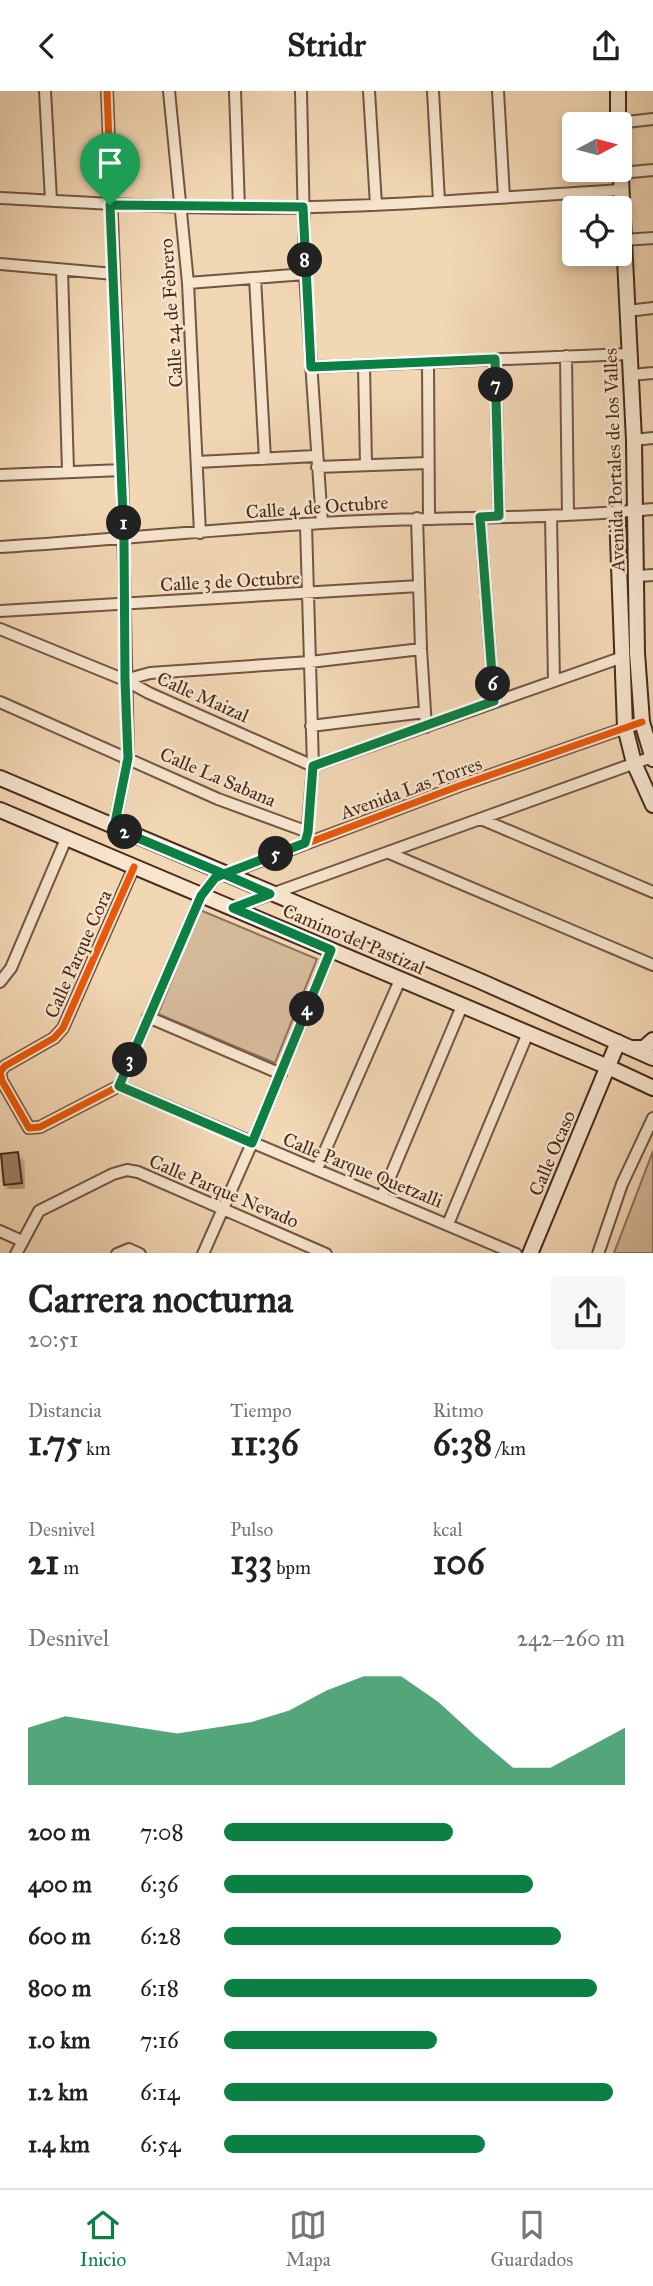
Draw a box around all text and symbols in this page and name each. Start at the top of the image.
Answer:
text: Stridr [287,26,366,65]
icon: back [28,27,66,65]
icon: share [587,27,625,65]
north arrow [562,112,632,182]
map controls [562,112,632,266]
pin [80,133,140,205]
icon: arrive [91,144,129,182]
button: locate [562,196,632,266]
street label: Calle 24 de Febrero [154,237,188,388]
pin: 8 [288,243,322,277]
text: 8 [299,248,310,271]
street label: Avenida Portales de los Valles [599,348,629,573]
pin: 7 [478,367,514,403]
text: 7 [490,373,501,396]
street label: Calle 4 de Octubre [245,491,389,523]
pin: 1 [106,505,142,541]
text: 1 [120,511,127,534]
street label: Calle 3 de Octubre [160,566,301,596]
street label: Calle Maizal [154,667,253,728]
pin: 6 [476,667,510,701]
text: 6 [488,672,497,695]
street label: Calle La Sabana [157,742,280,812]
street label: Avenida Las Torres [336,752,485,825]
pin: 2 [108,815,142,849]
text: 2 [120,820,129,843]
pin: 5 [258,837,294,871]
text: 5 [271,842,280,865]
street label: Calle Parque Cora [39,886,118,1022]
street label: Camino del Pastizal [279,899,429,980]
pin: 4 [290,991,324,1027]
text: 4 [301,997,312,1020]
pin: 3 [113,1042,148,1077]
text: 3 [126,1048,133,1071]
street label: Calle Ocaso [524,1107,580,1199]
street label: Calle Parque Quetzalli [279,1127,446,1214]
street label: Calle Parque Nevado [145,1149,302,1234]
text: Carrera nocturna [28,1276,293,1322]
button: share [551,1276,625,1350]
text: 20:51 [28,1325,78,1353]
text: Distancia [28,1399,101,1422]
text: Tiempo [230,1399,292,1422]
text: Ritmo [433,1399,484,1422]
text: 1.75 [28,1422,82,1465]
text: 11:36 [230,1422,299,1465]
text: 6:38 [433,1422,492,1465]
text: km [82,1437,111,1460]
text: /km [492,1437,526,1460]
text: Desnivel [28,1518,95,1541]
text: Pulso [230,1518,273,1541]
text: kcal [433,1518,463,1541]
text: 21 [28,1541,59,1584]
text: 133 [230,1541,272,1584]
text: 106 [433,1541,485,1584]
text: m [59,1556,79,1579]
text: bpm [272,1556,311,1579]
text: Desnivel [28,1624,109,1652]
text: 242–260 m [517,1624,625,1652]
text: 200 m [28,1818,90,1846]
text: 7:08 [140,1818,184,1846]
text: 400 m [28,1870,92,1898]
text: 6:36 [140,1870,179,1898]
text: 600 m [28,1922,91,1950]
text: 6:28 [140,1922,181,1950]
text: 800 m [28,1974,91,2002]
text: 6:18 [140,1974,179,2002]
text: 1.0 km [28,2026,90,2054]
text: 7:16 [140,2026,179,2054]
text: 1.2 km [28,2078,88,2106]
text: 6:14 [140,2078,180,2106]
text: 1.4 km [28,2130,90,2158]
text: 6:54 [140,2130,181,2158]
tab: Inicio [80,2206,126,2271]
tab: Mapa [286,2206,331,2271]
tab: Guardados [490,2206,573,2271]

